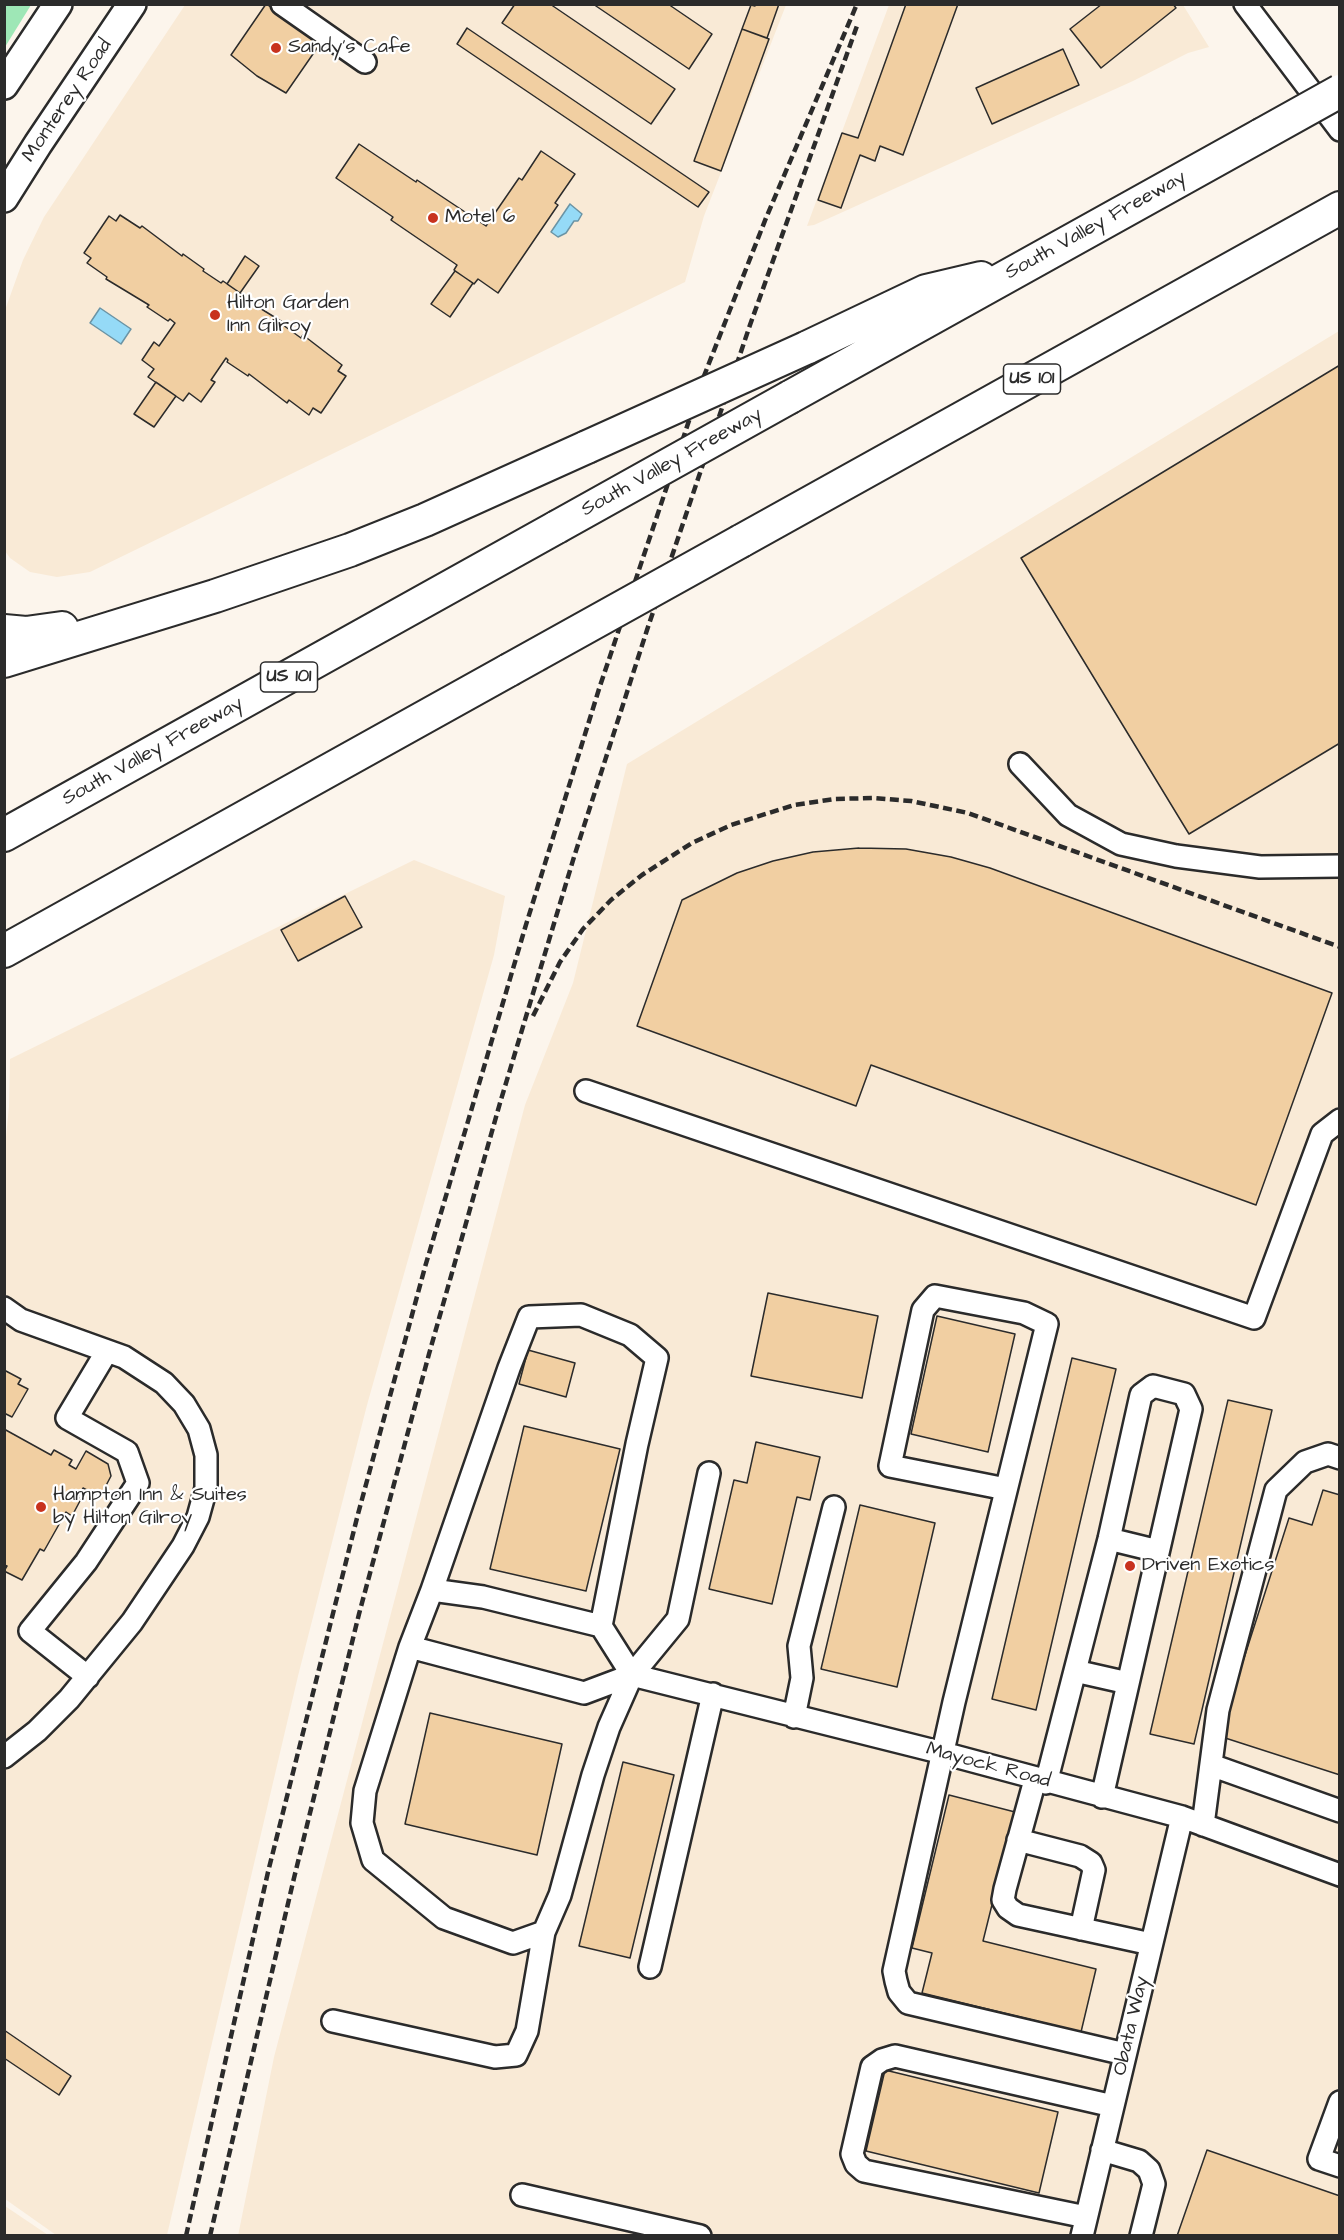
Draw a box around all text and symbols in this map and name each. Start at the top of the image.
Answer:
street label: Monterey Road [18,35,118,167]
place label: Sandy's Cafe [288,36,411,60]
marker: Sandy's Cafe [269,41,283,55]
street label: South Valley Freeway [1001,166,1191,286]
place label: Motel 6 [445,206,515,230]
marker: Motel 6 [426,211,440,225]
place label: Hilton Garden Inn Gilroy [227,292,349,339]
marker: Hilton Garden Inn Gilroy [208,308,222,322]
road number: US 101 [1004,364,1060,394]
street label: South Valley Freeway [577,403,767,523]
road number: US 101 [260,662,318,692]
street label: South Valley Freeway [58,692,248,812]
place label: Hampton Inn & Suites by Hilton Gilroy [53,1484,247,1531]
marker: Hampton Inn & Suites by Hilton Gilroy [34,1500,48,1514]
place label: Driven Exotics [1142,1554,1275,1578]
marker: Driven Exotics [1123,1559,1137,1573]
street label: Mayock Road [923,1738,1053,1794]
street label: Obata Way [1109,1974,1155,2078]

